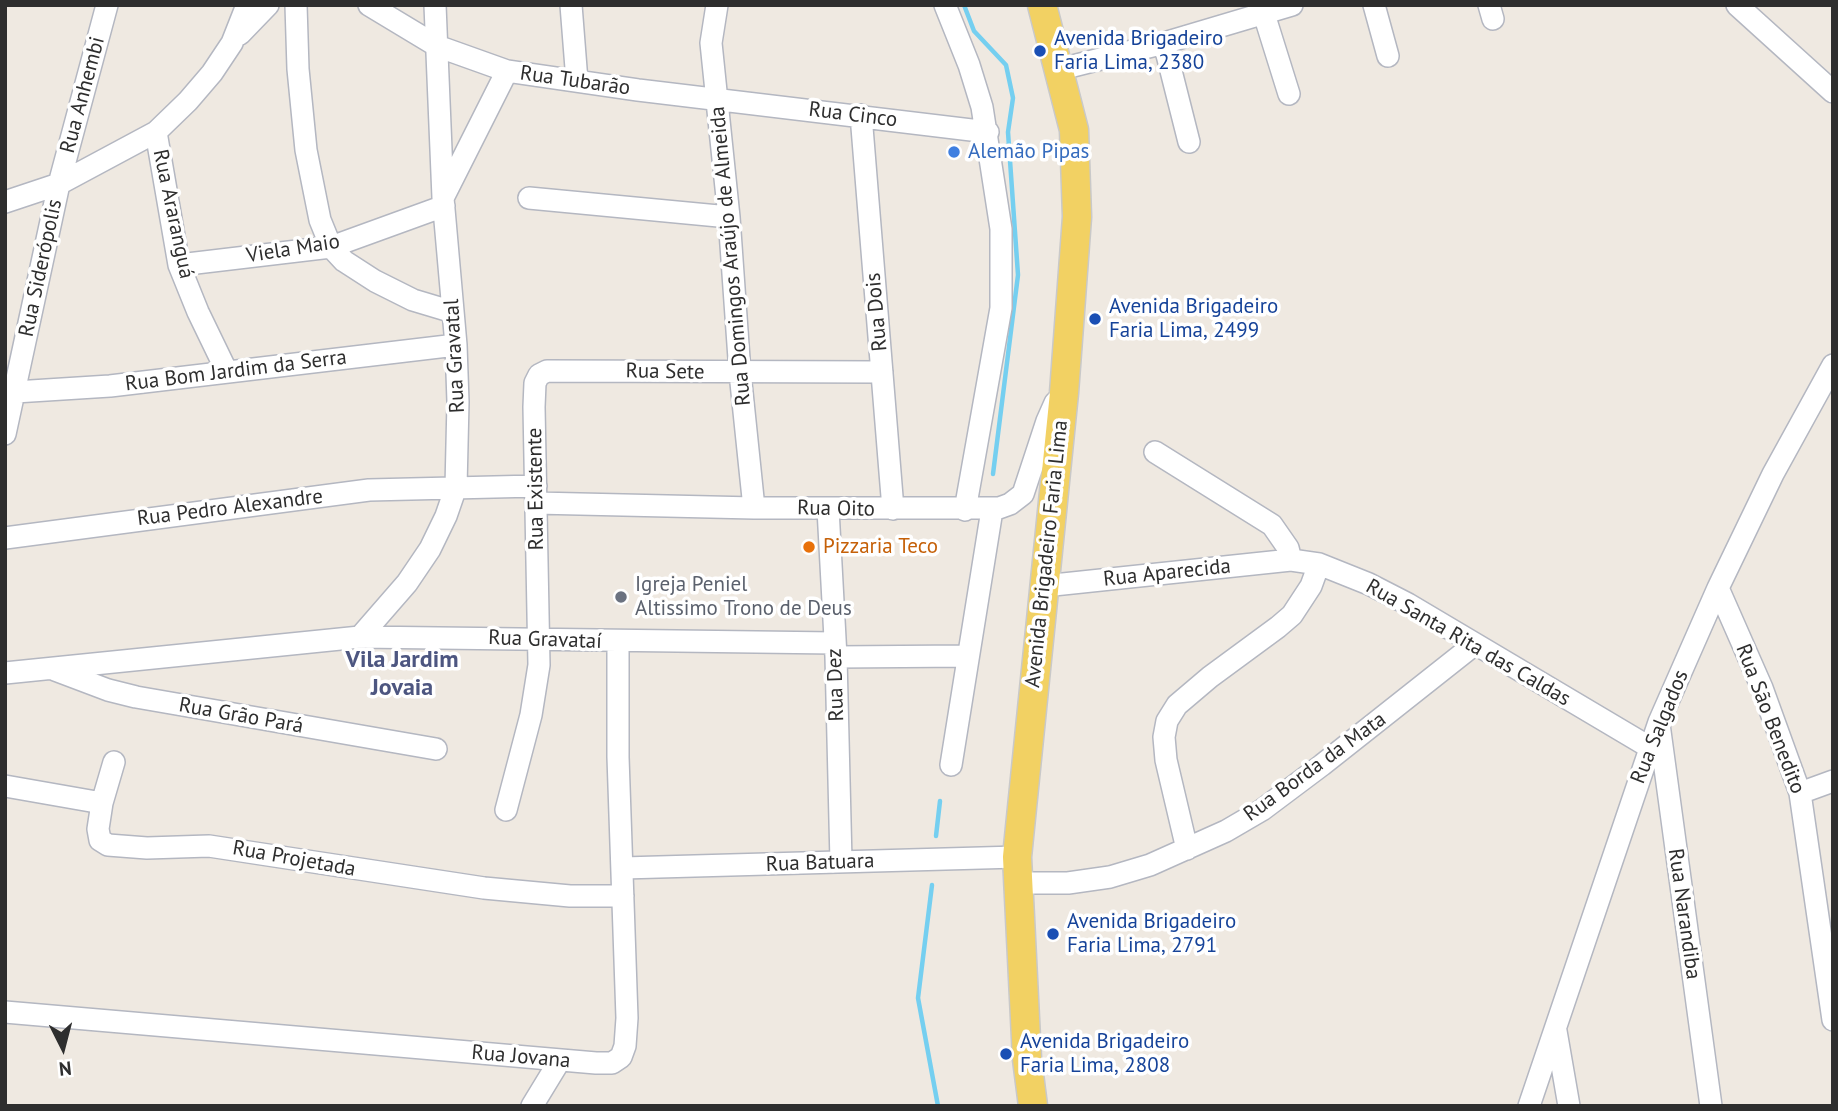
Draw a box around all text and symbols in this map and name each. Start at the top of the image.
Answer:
place label: Avenida Brigadeiro Faria Lima, 2380 [1054,26,1223,76]
street label: Rua Anhembi [55,34,111,156]
marker: Avenida Brigadeiro Faria Lima, 2380 [1032,43,1048,59]
street label: Rua Tubarão [518,61,632,101]
street label: Rua Cinco [807,97,899,133]
street label: Rua Domingos Araújo de Almeida [705,105,757,407]
place label: Alemão Pipas [968,139,1089,165]
marker: Alemão Pipas [946,144,962,160]
street label: Rua Araranguá [147,147,199,281]
street label: Rua Siderópolis [14,197,68,339]
street label: Viela Maio [244,229,342,269]
street label: Rua Dois [861,272,893,352]
place label: Avenida Brigadeiro Faria Lima, 2499 [1109,294,1278,344]
street label: Rua Gravatal [439,298,471,414]
marker: Avenida Brigadeiro Faria Lima, 2499 [1087,311,1103,327]
street label: Rua Bom Jardim da Serra [124,345,348,397]
street label: Rua Sete [625,359,705,385]
street label: Avenida Brigadeiro Faria Lima [1020,419,1074,689]
street label: Rua Existente [522,427,550,551]
street label: Rua Pedro Alexandre [136,484,324,532]
street label: Rua Oito [797,496,875,522]
place label: Pizzaria Teco [823,534,938,560]
marker: Pizzaria Teco [801,539,817,555]
street label: Rua Aparecida [1102,554,1232,592]
place label: Igreja Peniel Altissimo Trono de Deus [635,572,852,622]
street label: Rua Santa Rita das Caldas [1361,574,1575,712]
marker: Igreja Peniel Altissimo Trono de Deus [613,589,629,605]
street label: Rua Gravataí [488,625,602,655]
street label: Rua São Benedito [1730,641,1810,797]
district label: Vila Jardim Jovaia [346,646,458,702]
street label: Rua Dez [822,648,850,722]
street label: Rua Salgados [1626,666,1694,788]
street label: Rua Grão Pará [177,693,305,739]
street label: Rua Borda da Mata [1239,707,1391,827]
street label: Rua Projetada [230,836,358,882]
street label: Rua Narandiba [1662,847,1706,981]
street label: Rua Batuara [765,849,875,877]
place label: Avenida Brigadeiro Faria Lima, 2791 [1067,909,1236,959]
marker: Avenida Brigadeiro Faria Lima, 2791 [1045,926,1061,942]
north arrow [28,1013,98,1083]
place label: Avenida Brigadeiro Faria Lima, 2808 [1020,1029,1189,1079]
street label: Rua Jovana [470,1040,572,1074]
marker: Avenida Brigadeiro Faria Lima, 2808 [998,1046,1014,1062]
text: N [58,1056,73,1081]

